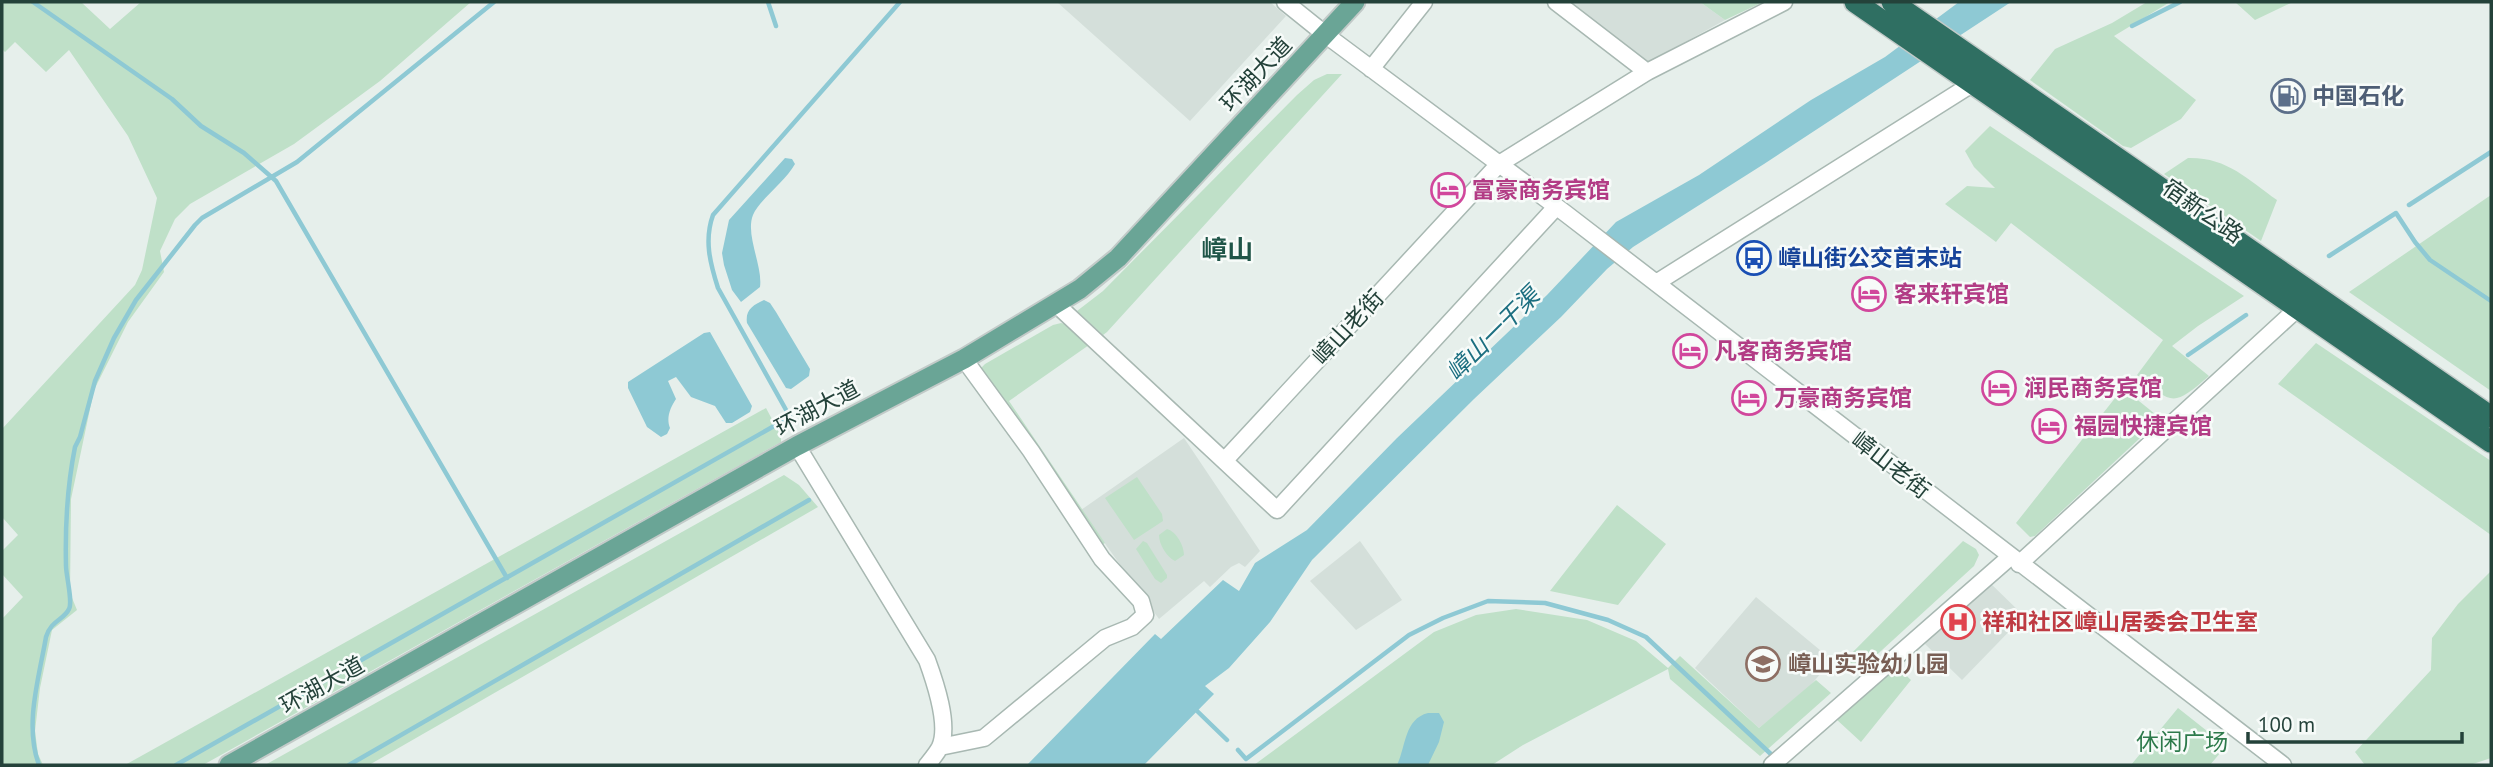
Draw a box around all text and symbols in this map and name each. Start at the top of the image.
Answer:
street label: 环湖大道 [1214,30,1298,117]
fuel station icon: 中国石化 [2269,77,2307,115]
place label: 中国石化 [2312,81,2404,110]
hotel icon: 富豪商务宾馆 [1429,171,1467,209]
street label: 宿新公路 [2157,172,2249,249]
place label: 富豪商务宾馆 [1472,175,1610,204]
district label: 嶂山 [1201,233,1253,266]
bus stop icon: 嶂山街公交首末站 [1735,239,1773,277]
place label: 嶂山街公交首末站 [1778,243,1962,272]
hotel icon: 客来轩宾馆 [1850,275,1888,313]
water label: 嶂山一干渠 [1439,278,1548,387]
place label: 客来轩宾馆 [1894,279,2009,308]
street label: 嶂山老街 [1306,283,1390,370]
hotel icon: 凡客商务宾馆 [1671,332,1709,370]
place label: 凡客商务宾馆 [1714,336,1852,365]
hotel icon: 润民商务宾馆 [1980,369,2018,407]
street label: 环湖大道 [769,373,864,442]
place label: 润民商务宾馆 [2024,373,2162,402]
hotel icon: 万豪商务宾馆 [1730,379,1768,417]
place label: 万豪商务宾馆 [1774,383,1912,412]
hotel icon: 福园快捷宾馆 [2030,407,2068,445]
place label: 福园快捷宾馆 [2074,411,2212,440]
street label: 嶂山老街 [1846,425,1936,504]
hospital icon: 祥和社区嶂山居委会卫生室 [1939,603,1977,641]
place label: 祥和社区嶂山居委会卫生室 [1982,607,2258,636]
school or university icon: 嶂山实验幼儿园 [1744,645,1782,683]
place label: 嶂山实验幼儿园 [1788,649,1949,678]
street label: 环湖大道 [274,650,369,720]
scale bar [2248,700,2462,744]
text: 100 m [2258,711,2315,738]
park label: 休闲广场 [2136,727,2228,756]

